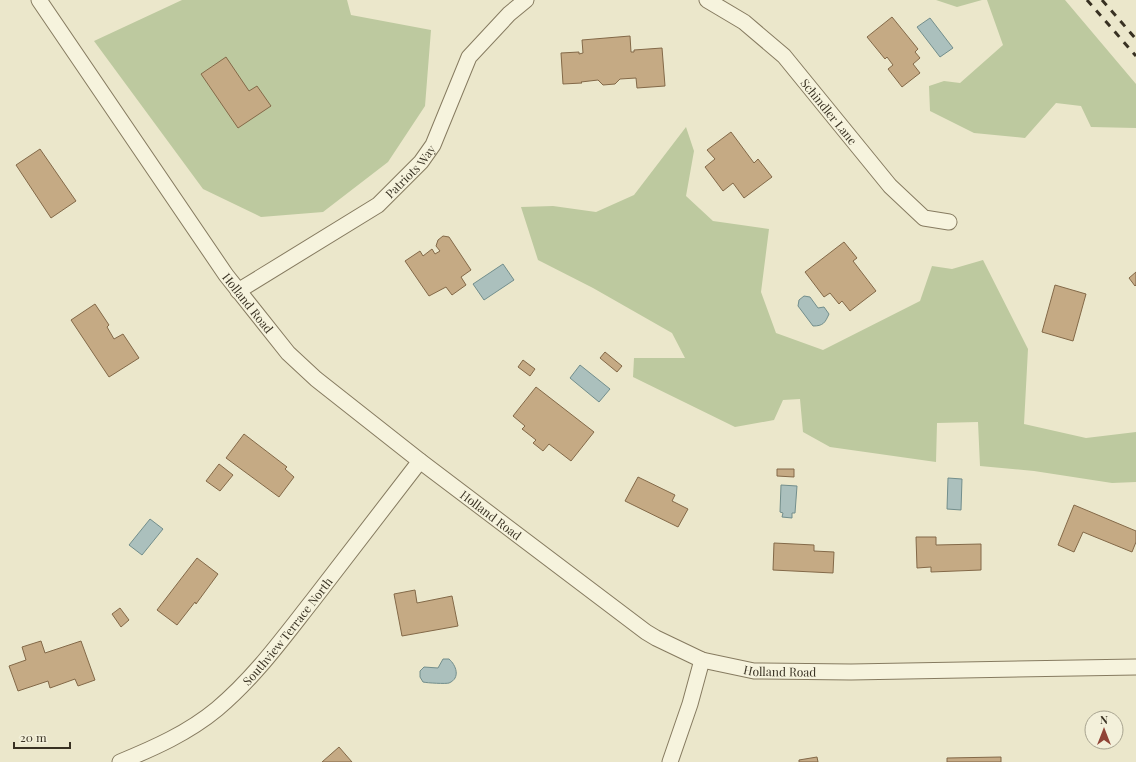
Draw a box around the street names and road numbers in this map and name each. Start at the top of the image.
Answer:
street label: Schindler Lane [797,75,861,148]
street label: Patriots Way [382,142,439,201]
street label: Holland Road [219,269,277,336]
street label: Holland Road [457,486,525,543]
street label: Southview Terrace North [239,574,336,689]
street label: Holland Road [742,661,816,680]

